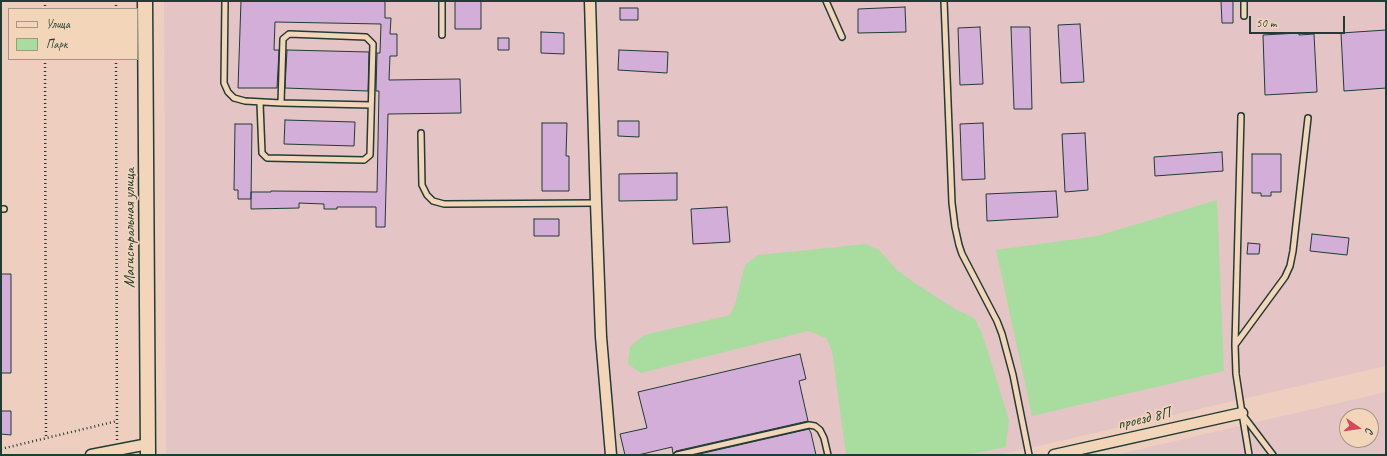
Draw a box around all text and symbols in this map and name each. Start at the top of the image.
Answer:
legend [8,8,138,60]
scale bar [1251,8,1347,34]
text: 50 m [1256,15,1276,31]
text: Улица [46,16,70,32]
text: Парк [46,36,67,52]
street label: Магистральная улица [120,168,140,288]
street label: проезд 8П [1116,404,1172,434]
north arrow [1339,408,1379,448]
text: С [1362,426,1377,435]

